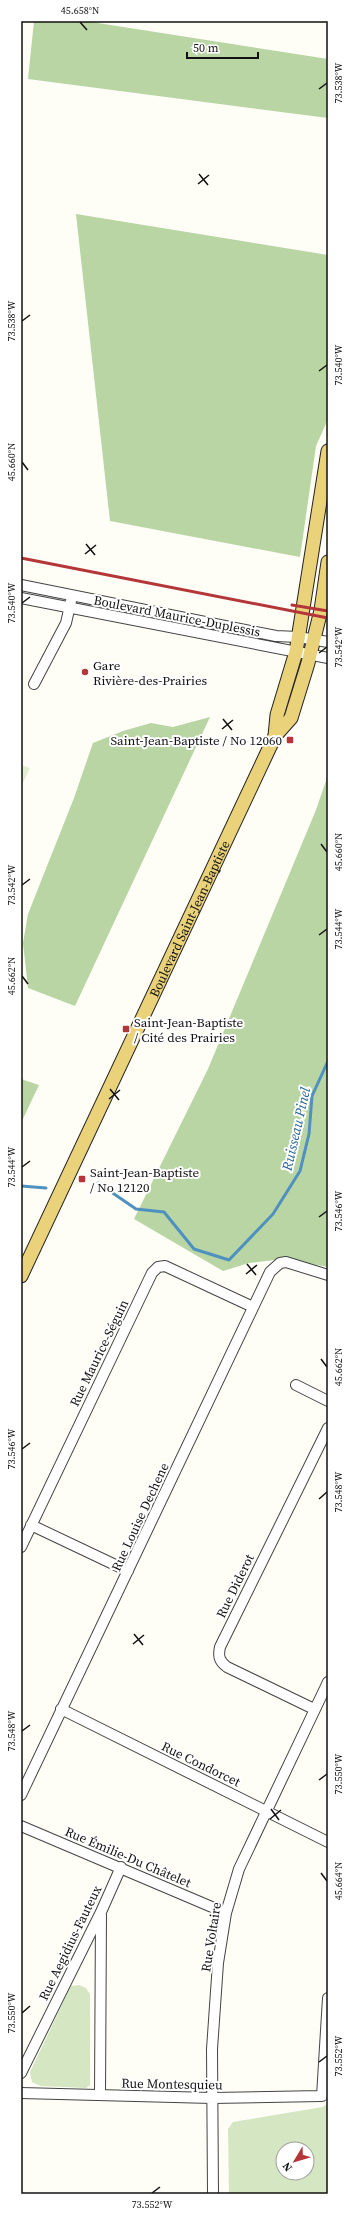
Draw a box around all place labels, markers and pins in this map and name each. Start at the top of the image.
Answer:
place label: Gare Rivière-des-Prairies [93,657,208,689]
marker: Gare Rivière-des-Prairies [80,667,90,677]
place label: Saint-Jean-Baptiste / No 12060 [110,732,282,749]
marker: Saint-Jean-Baptiste / No 12060 [285,735,295,745]
place label: Saint-Jean-Baptiste / Cité des Prairies [134,1014,244,1046]
marker: Saint-Jean-Baptiste / Cité des Prairies [121,1024,131,1034]
place label: Saint-Jean-Baptiste / No 12120 [90,1164,200,1196]
marker: Saint-Jean-Baptiste / No 12120 [77,1174,87,1184]

